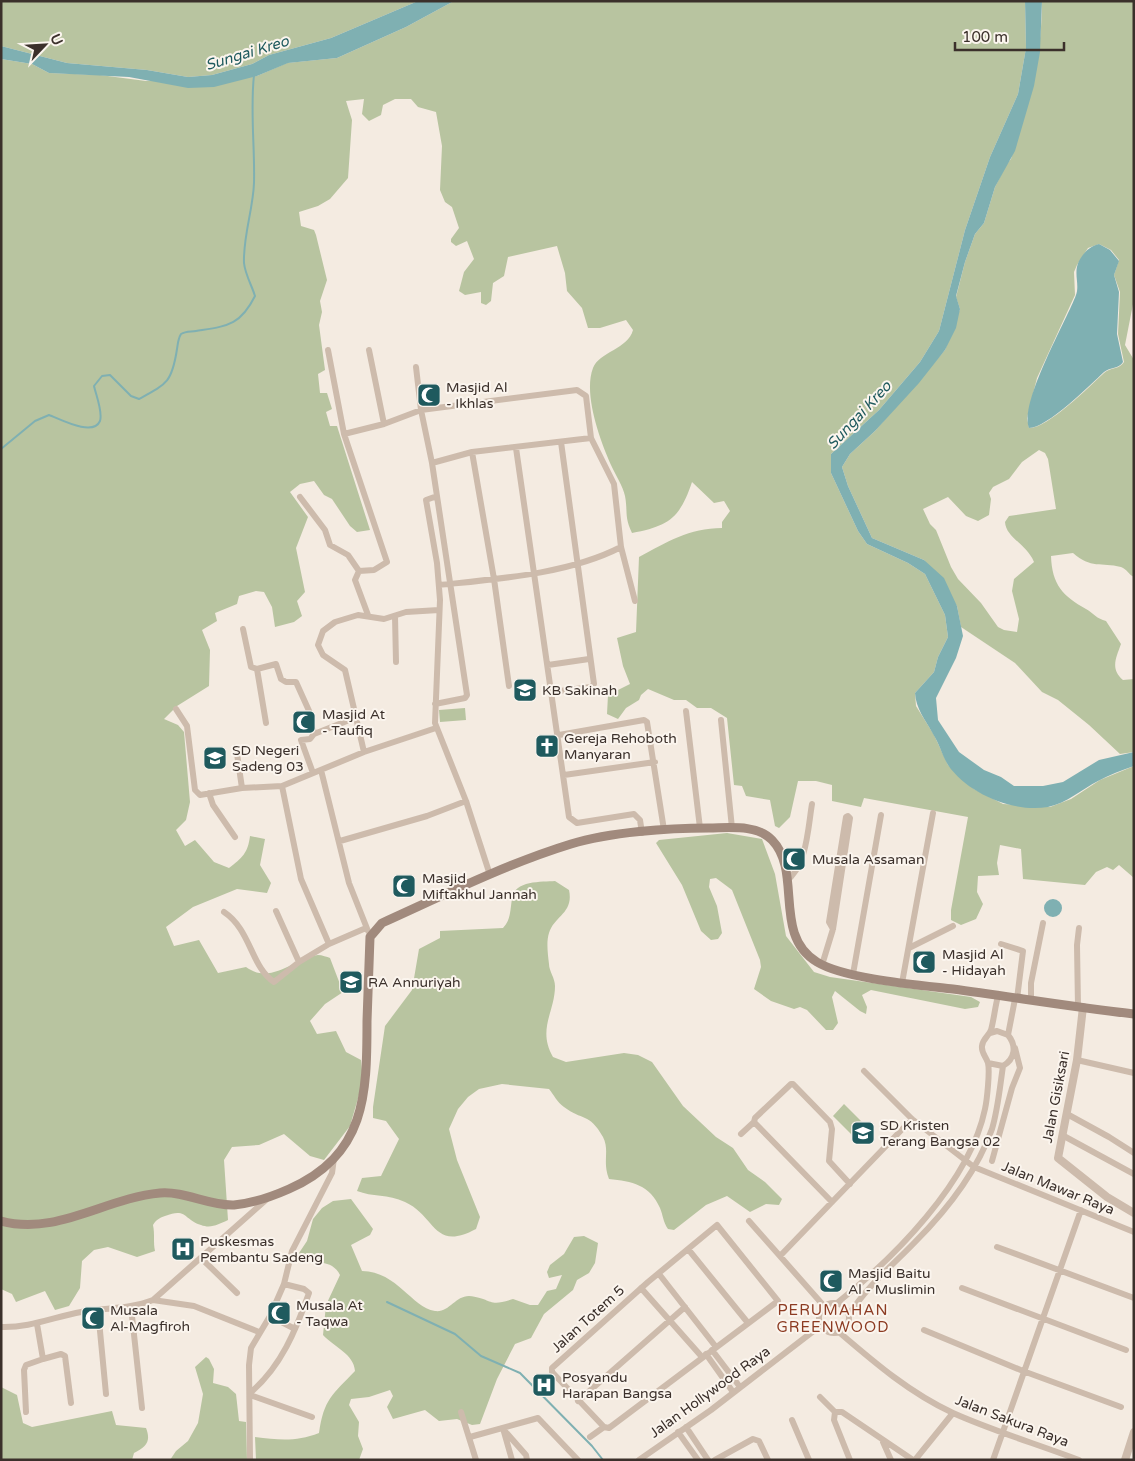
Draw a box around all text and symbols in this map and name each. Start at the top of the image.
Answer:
north arrow [20,20,70,70]
scale bar [955,20,1064,52]
text: 100 m [962,28,1008,46]
text: U [46,31,66,48]
water label: Sungai Kreo [203,32,292,74]
water label: Sungai Kreo [823,377,896,453]
place label: Masjid Al - Ikhlas [446,379,507,412]
mosque icon: Masjid Al - Ikhlas [416,382,442,408]
school or university icon: KB Sakinah [512,677,538,703]
place label: KB Sakinah [542,682,617,699]
place label: Masjid At - Taufiq [322,706,386,739]
mosque icon: Masjid At - Taufiq [291,709,317,735]
place label: Gereja Rehoboth Manyaran [564,730,677,763]
church icon: Gereja Rehoboth Manyaran [534,733,560,759]
place label: SD Negeri Sadeng 03 [232,742,304,775]
school or university icon: SD Negeri Sadeng 03 [202,745,228,771]
mosque icon: Musala Assaman [781,846,807,872]
place label: Musala Assaman [812,851,924,868]
place label: Masjid Miftakhul Jannah [422,870,537,903]
mosque icon: Masjid Miftakhul Jannah [391,873,417,899]
place label: Masjid Al - Hidayah [942,946,1006,979]
mosque icon: Masjid Al - Hidayah [911,949,937,975]
school or university icon: RA Annuriyah [338,969,364,995]
place label: RA Annuriyah [368,974,461,991]
street label: Jalan Gisiksari [1039,1050,1073,1144]
place label: SD Kristen Terang Bangsa 02 [880,1117,1001,1150]
school or university icon: SD Kristen Terang Bangsa 02 [850,1120,876,1146]
street label: Jalan Mawar Raya [999,1158,1117,1218]
place label: Puskesmas Pembantu Sadeng [200,1233,323,1266]
hospital icon: Puskesmas Pembantu Sadeng [170,1236,196,1262]
place label: Masjid Baitu Al - Muslimin [848,1265,935,1298]
mosque icon: Masjid Baitu Al - Muslimin [818,1268,844,1294]
street label: Jalan Totem 5 [548,1282,628,1356]
place label: Musala At - Taqwa [296,1297,364,1330]
mosque icon: Musala At - Taqwa [266,1300,292,1326]
district label: PERUMAHAN GREENWOOD [776,1301,890,1336]
place label: Musala Al-Magfiroh [110,1302,190,1335]
mosque icon: Musala Al-Magfiroh [80,1305,106,1331]
street label: Jalan Hollywood Raya [646,1343,774,1441]
place label: Posyandu Harapan Bangsa [562,1369,672,1402]
hospital icon: Posyandu Harapan Bangsa [531,1372,557,1398]
street label: Jalan Sakura Raya [953,1391,1071,1451]

